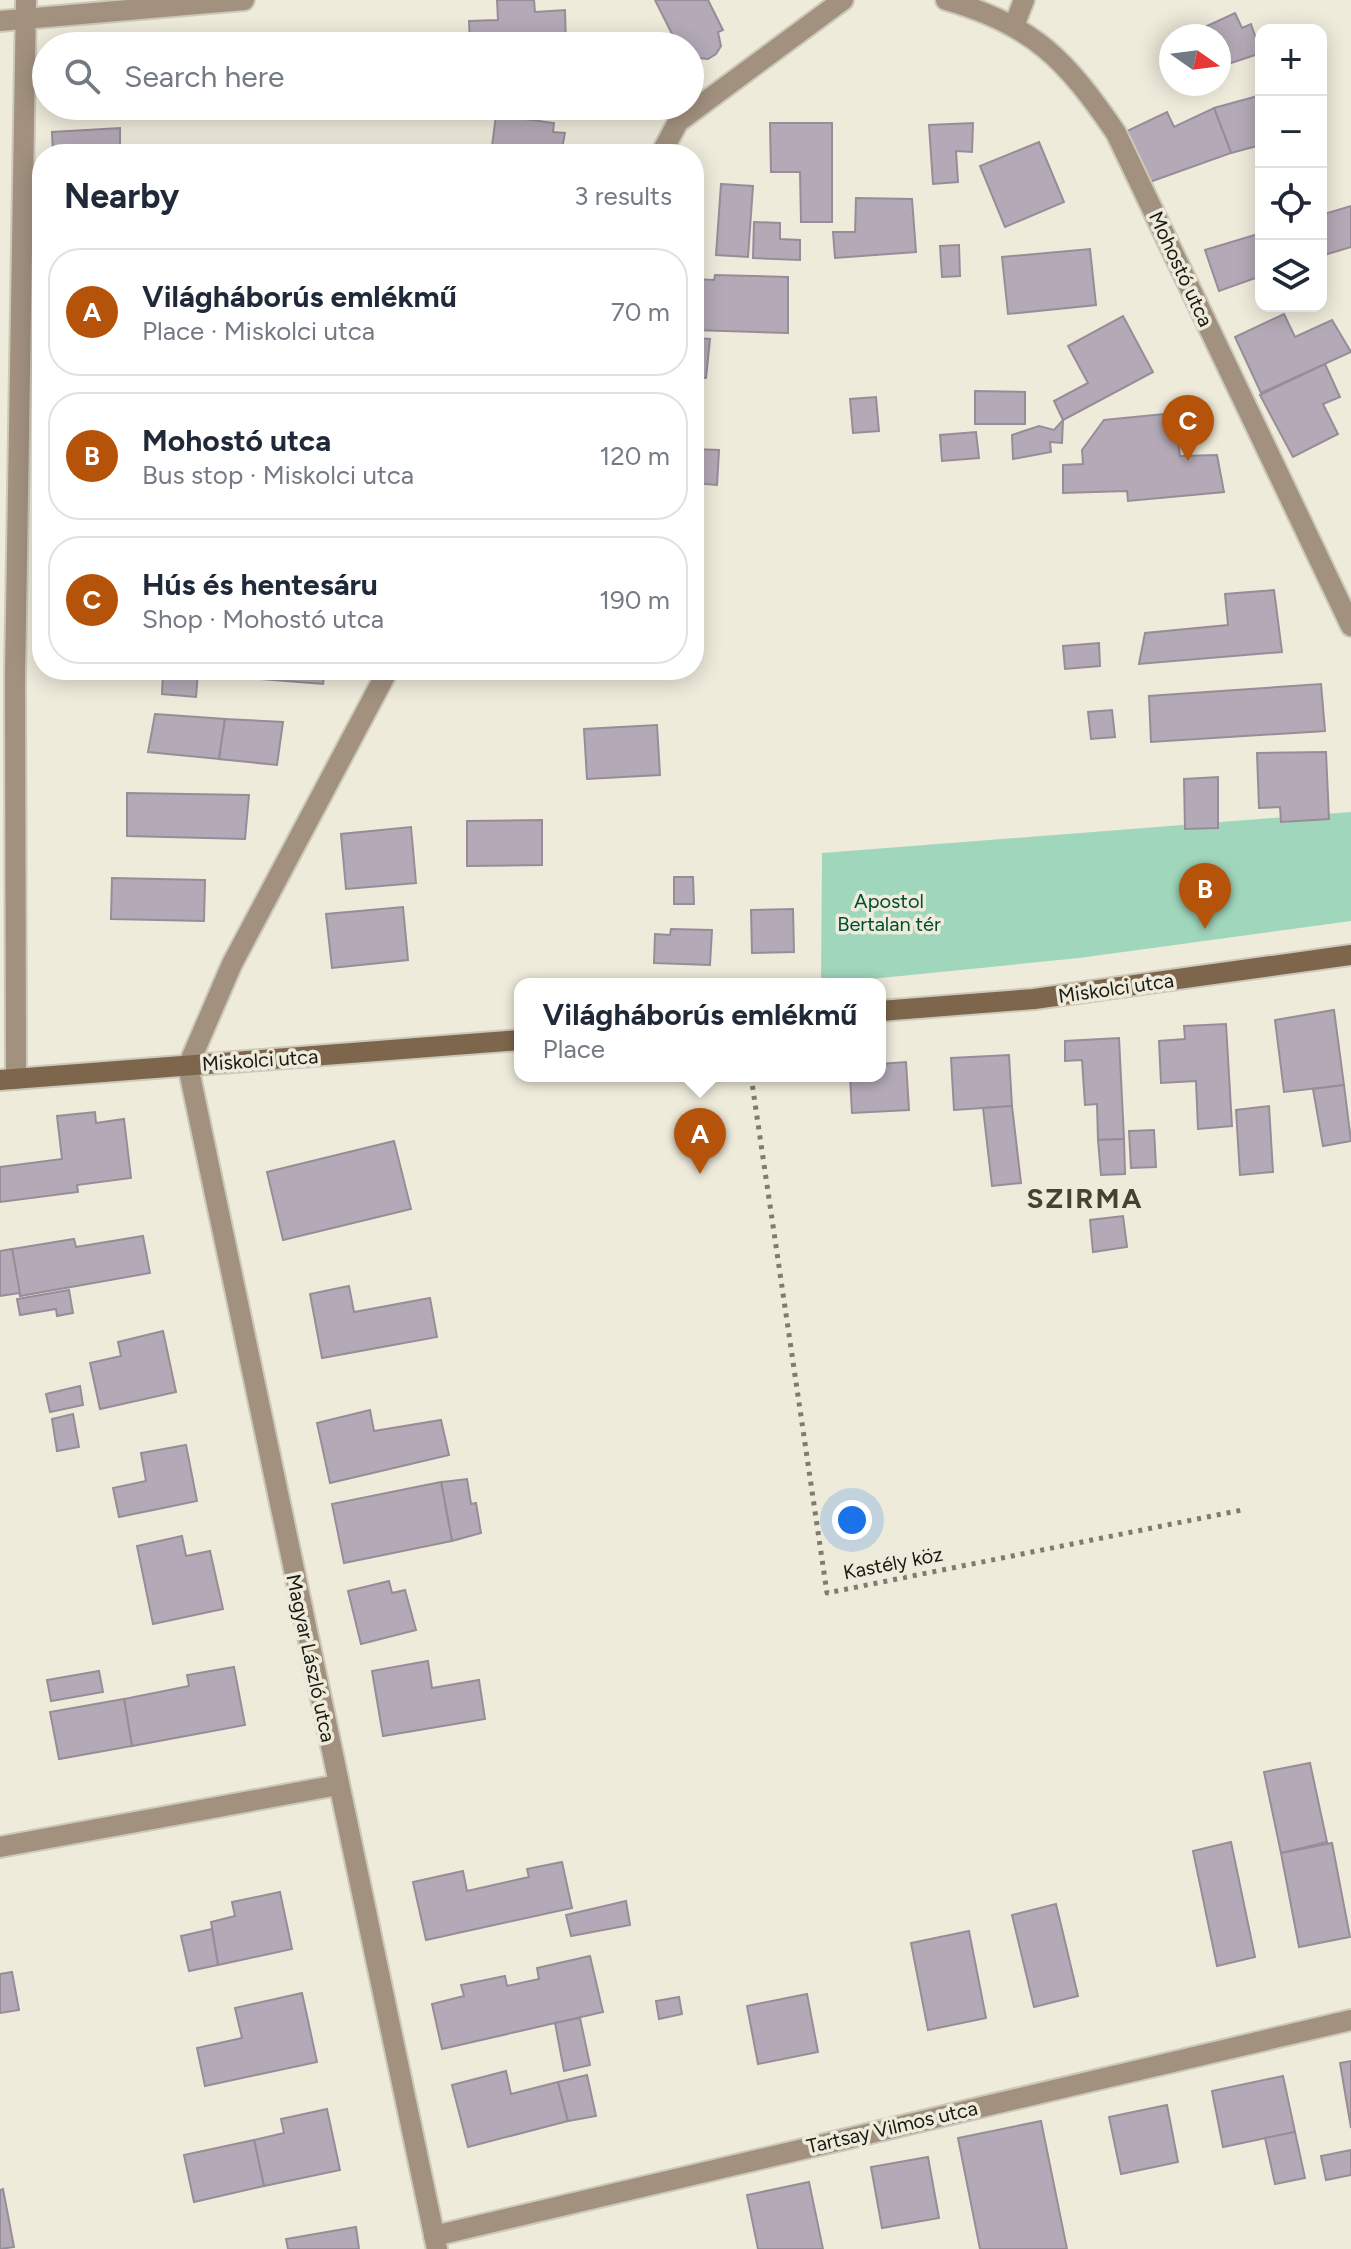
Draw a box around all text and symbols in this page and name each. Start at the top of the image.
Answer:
north arrow [1159,24,1231,96]
map controls [1255,24,1327,312]
button: + [1255,24,1327,96]
search box [32,32,704,120]
icon: search [60,54,104,98]
text: Search here [124,58,284,95]
button: − [1255,96,1327,168]
button: locate [1255,168,1327,240]
text: Nearby [64,176,179,217]
text: 3 results [574,180,672,212]
street label: Mohostó utca [1144,208,1218,330]
button: layers [1255,240,1327,312]
text: Világháborús emlékmű [142,278,457,315]
text: A [83,296,101,328]
text: 70 m [611,296,670,328]
text: Place · Miskolci utca [142,315,375,347]
pin: C [1162,395,1214,461]
text: Mohostó utca [142,422,331,459]
text: B [84,440,100,472]
text: 120 m [600,440,670,472]
text: Bus stop · Miskolci utca [142,459,414,491]
text: Hús és hentesáru [142,566,378,603]
text: C [83,584,101,616]
text: 190 m [599,584,670,616]
text: Shop · Mohostó utca [142,603,384,635]
pin: B [1179,863,1231,929]
park label: Apostol Bertalan tér [837,889,941,936]
street label: Miskolci utca [1057,968,1175,1008]
popup [514,978,886,1082]
text: Világháborús emlékmű [543,996,857,1033]
text: Place [543,1033,605,1065]
street label: Miskolci utca [201,1044,319,1076]
pin: A [674,1108,726,1174]
district label: SZIRMA [1027,1181,1143,1215]
your location [832,1500,872,1540]
street label: Kastély köz [841,1542,945,1584]
street label: Magyar László utca [281,1572,341,1744]
street label: Tartsay Vilmos utca [804,2096,980,2158]

